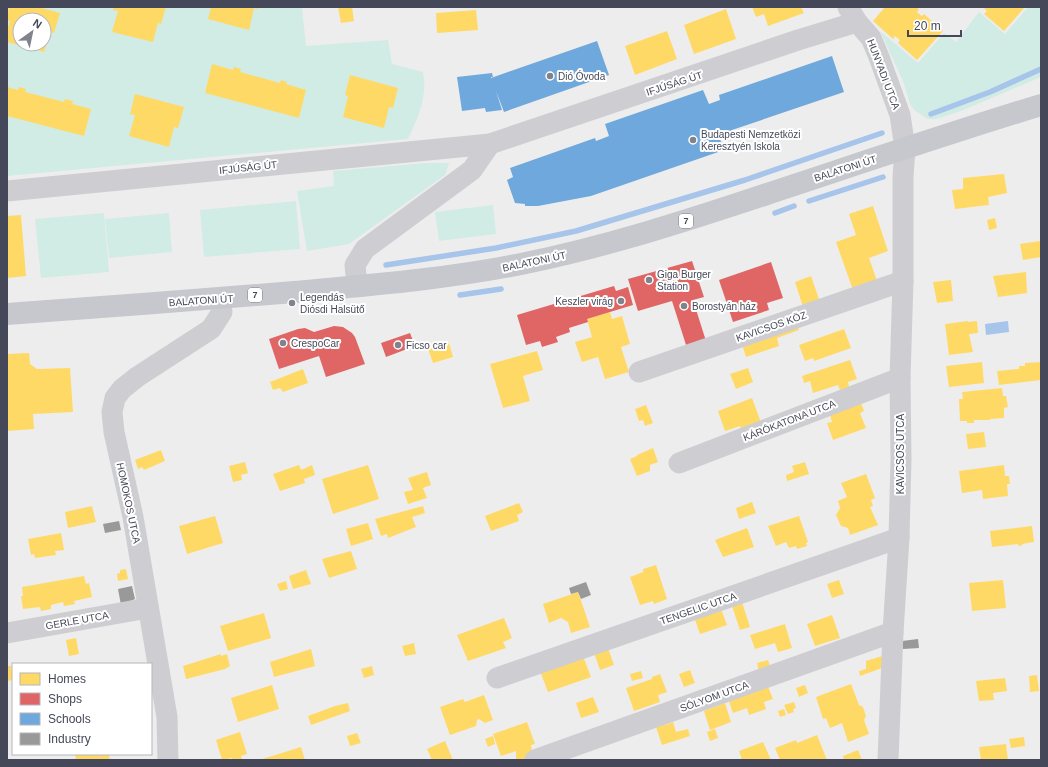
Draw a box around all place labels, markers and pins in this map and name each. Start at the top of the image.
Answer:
place label: Dió Óvoda [558,70,606,82]
marker: Dió Óvoda [545,71,555,81]
place label: Budapesti Nemzetközi Keresztyén Iskola [701,129,801,152]
marker: Budapesti Nemzetközi Keresztyén Iskola [688,135,698,145]
place label: Giga Burger Station [657,269,712,292]
marker: Giga Burger Station [644,275,654,285]
place label: Legendás Diósdi Halsütő [300,292,365,315]
place label: Keszler virág [555,296,613,307]
marker: Keszler virág [616,296,626,306]
marker: Legendás Diósdi Halsütő [287,298,297,308]
marker: Borostyán ház [679,301,689,311]
place label: Borostyán ház [692,301,756,312]
marker: CrespoCar [278,338,288,348]
place label: CrespoCar [291,338,340,349]
marker: Ficso car [393,340,403,350]
place label: Ficso car [406,340,447,351]

